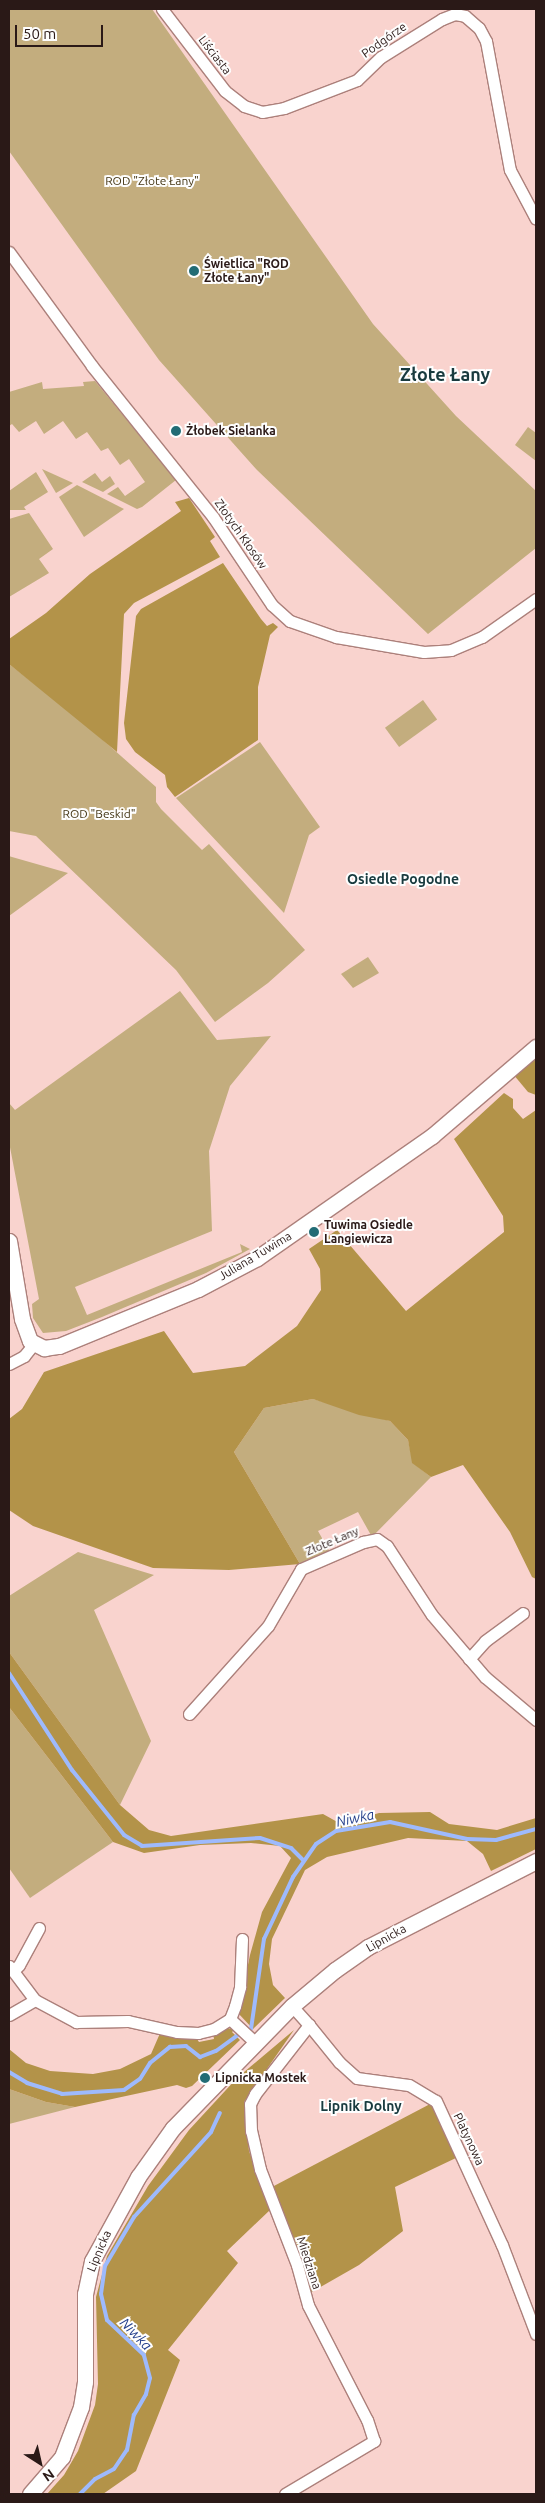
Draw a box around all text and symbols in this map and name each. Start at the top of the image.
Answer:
scale bar [18,15,105,47]
street label: Podgórze [359,19,409,61]
text: 50 m [23,25,56,42]
street label: Liściasta [195,33,235,77]
park label: ROD "Złote Łany" [105,174,199,188]
place label: Świetlica "ROD Złote Łany" [204,257,289,285]
marker: Świetlica "ROD Złote Łany" [188,265,200,277]
district label: Złote Łany [400,363,490,385]
place label: Żłobek Sielanka [186,424,276,438]
marker: Żłobek Sielanka [170,425,182,437]
street label: Złotych Kłosów [212,496,270,572]
park label: ROD "Beskid" [62,807,136,821]
district label: Osiedle Pogodne [347,871,459,887]
place label: Tuwima Osiedle Langiewicza [324,1218,413,1246]
marker: Tuwima Osiedle Langiewicza [308,1226,320,1238]
street label: Juliana Tuwima [216,1229,294,1283]
street label: Złote Łany [303,1523,361,1559]
water label: Niwka [334,1806,376,1830]
street label: Lipnicka [363,1921,409,1955]
place label: Lipnicka Mostek [215,2071,307,2085]
marker: Lipnicka Mostek [199,2072,211,2084]
district label: Lipnik Dolny [320,2098,402,2114]
street label: Platynowa [451,2110,487,2168]
street label: Lipnicka [84,2228,114,2274]
street label: Miedziana [294,2235,324,2291]
water label: Niwka [117,2314,155,2354]
north arrow [15,2438,65,2488]
text: N [40,2466,57,2485]

